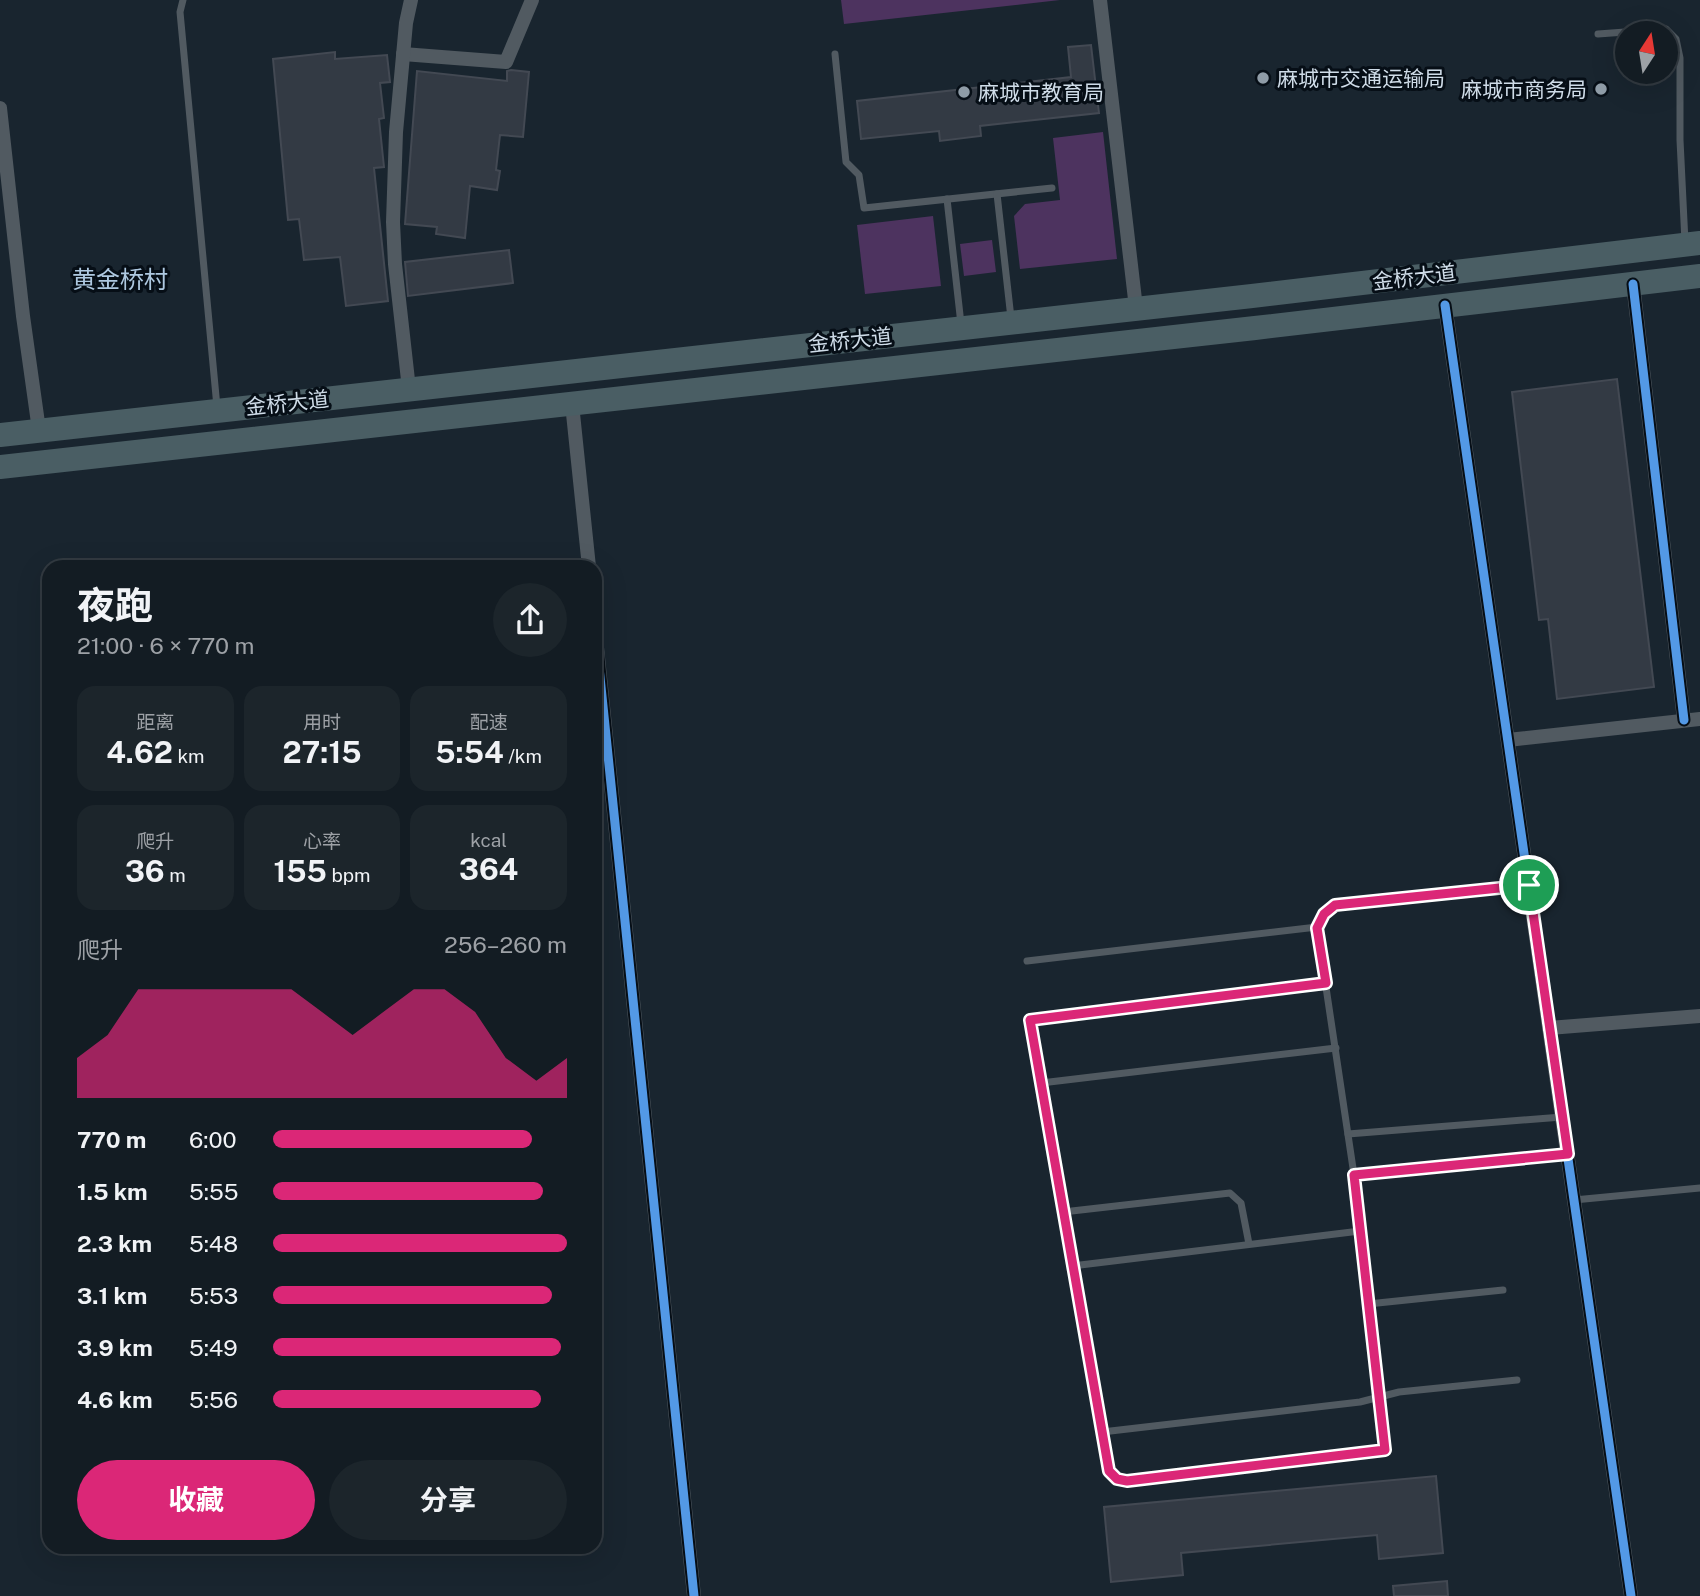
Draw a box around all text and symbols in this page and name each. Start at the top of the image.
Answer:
north arrow [1615,21,1678,84]
map controls [1615,21,1678,84]
place label: 麻城市交通运输局 [1277,66,1445,91]
marker: 麻城市交通运输局 [1255,70,1271,86]
place label: 麻城市商务局 [1461,77,1587,102]
place label: 麻城市教育局 [978,80,1104,105]
marker: 麻城市商务局 [1593,81,1609,97]
marker: 麻城市教育局 [956,84,972,100]
street label: 金桥大道 [1371,259,1457,295]
district label: 黄金桥村 [72,265,168,293]
street label: 金桥大道 [807,323,893,357]
street label: 金桥大道 [244,386,330,420]
text: 夜跑 [77,583,153,628]
button: share [493,583,567,657]
text: 21:00 · 6 × 770 m [77,632,255,659]
text: 距离 [136,711,174,733]
text: 用时 [303,711,341,733]
text: 配速 [470,711,508,733]
text: 4.62 [106,734,173,770]
text: 27:15 [282,734,362,770]
text: 5:54 [435,734,504,770]
text: km [173,745,205,767]
text: /km [504,745,542,767]
text: kcal [470,829,507,851]
text: 爬升 [136,830,174,852]
text: 心率 [303,830,341,852]
text: 364 [459,851,518,887]
text: 36 [125,853,165,889]
text: 155 [273,853,327,889]
pin [1499,855,1559,915]
text: m [165,864,186,886]
text: bpm [327,864,371,886]
icon: arrive [1510,866,1548,904]
text: 256–260 m [444,931,567,958]
text: 爬升 [77,936,123,963]
text: 770 m [77,1126,146,1153]
text: 6:00 [189,1126,237,1153]
text: 1.5 km [77,1178,148,1205]
text: 5:55 [189,1178,238,1205]
text: 2.3 km [77,1230,152,1257]
text: 5:48 [189,1230,238,1257]
text: 3.1 km [77,1282,147,1309]
text: 5:53 [189,1282,238,1309]
text: 3.9 km [77,1334,153,1361]
text: 5:49 [189,1334,238,1361]
text: 4.6 km [77,1386,153,1413]
text: 5:56 [189,1386,238,1413]
button: 收藏 [77,1460,315,1540]
button: 分享 [329,1460,567,1540]

